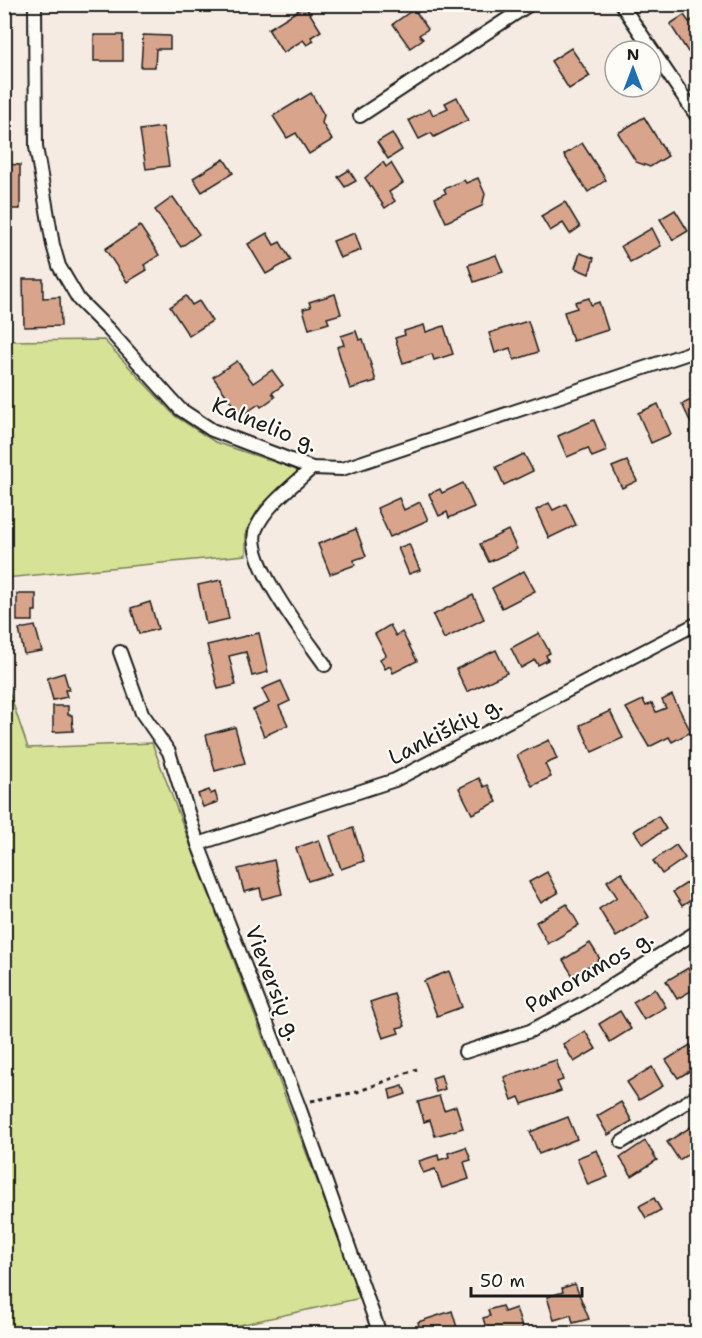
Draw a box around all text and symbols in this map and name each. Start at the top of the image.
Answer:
north arrow [603,39,663,99]
text: N [627,44,639,65]
street label: Kalnelio g. [208,390,322,459]
street label: Lankiškių g. [383,689,507,772]
street label: Vieversių g. [238,921,309,1045]
street label: Panoramos g. [520,923,659,1020]
scale bar [471,1260,582,1298]
text: 50 m [480,1269,525,1293]

